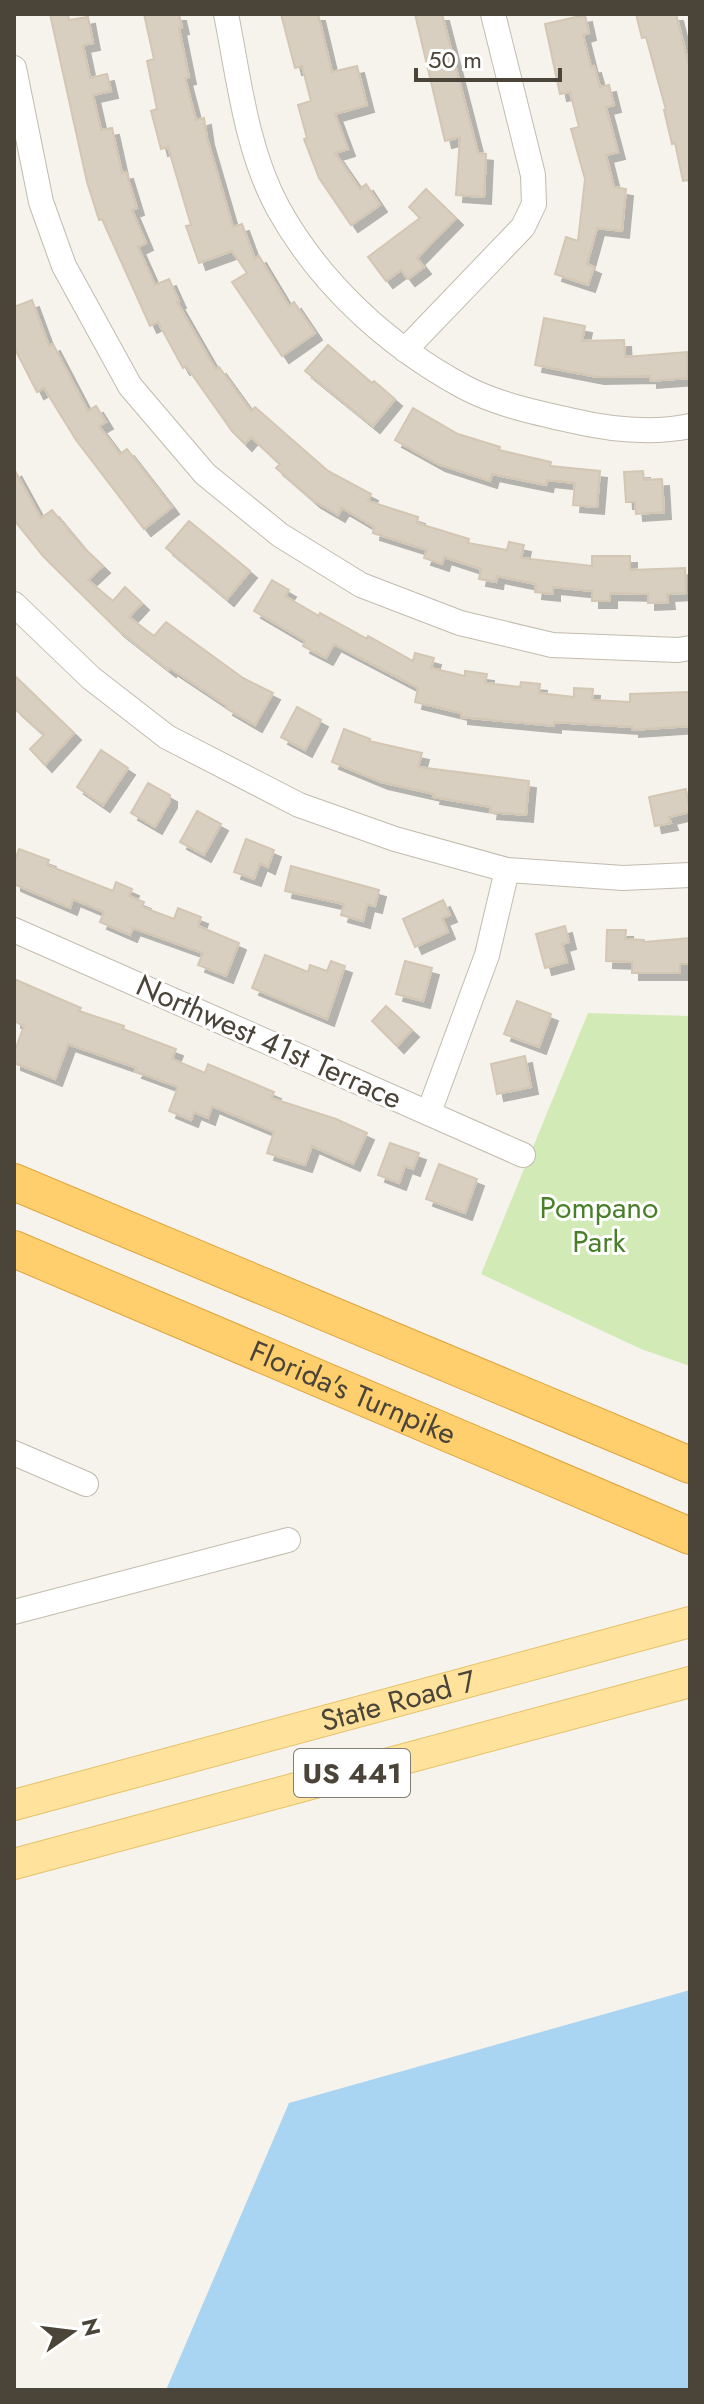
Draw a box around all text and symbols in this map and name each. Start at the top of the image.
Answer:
scale bar [416,32,560,82]
text: 50 m [428,42,482,77]
street label: Northwest 41st Terrace [129,964,409,1120]
park label: Pompano Park [540,1186,658,1263]
street label: Florida's Turnpike [243,1330,463,1455]
street label: State Road 7 [316,1659,481,1742]
road number: US 441 [294,1749,410,1797]
north arrow [32,2292,112,2372]
text: N [74,2315,109,2340]

